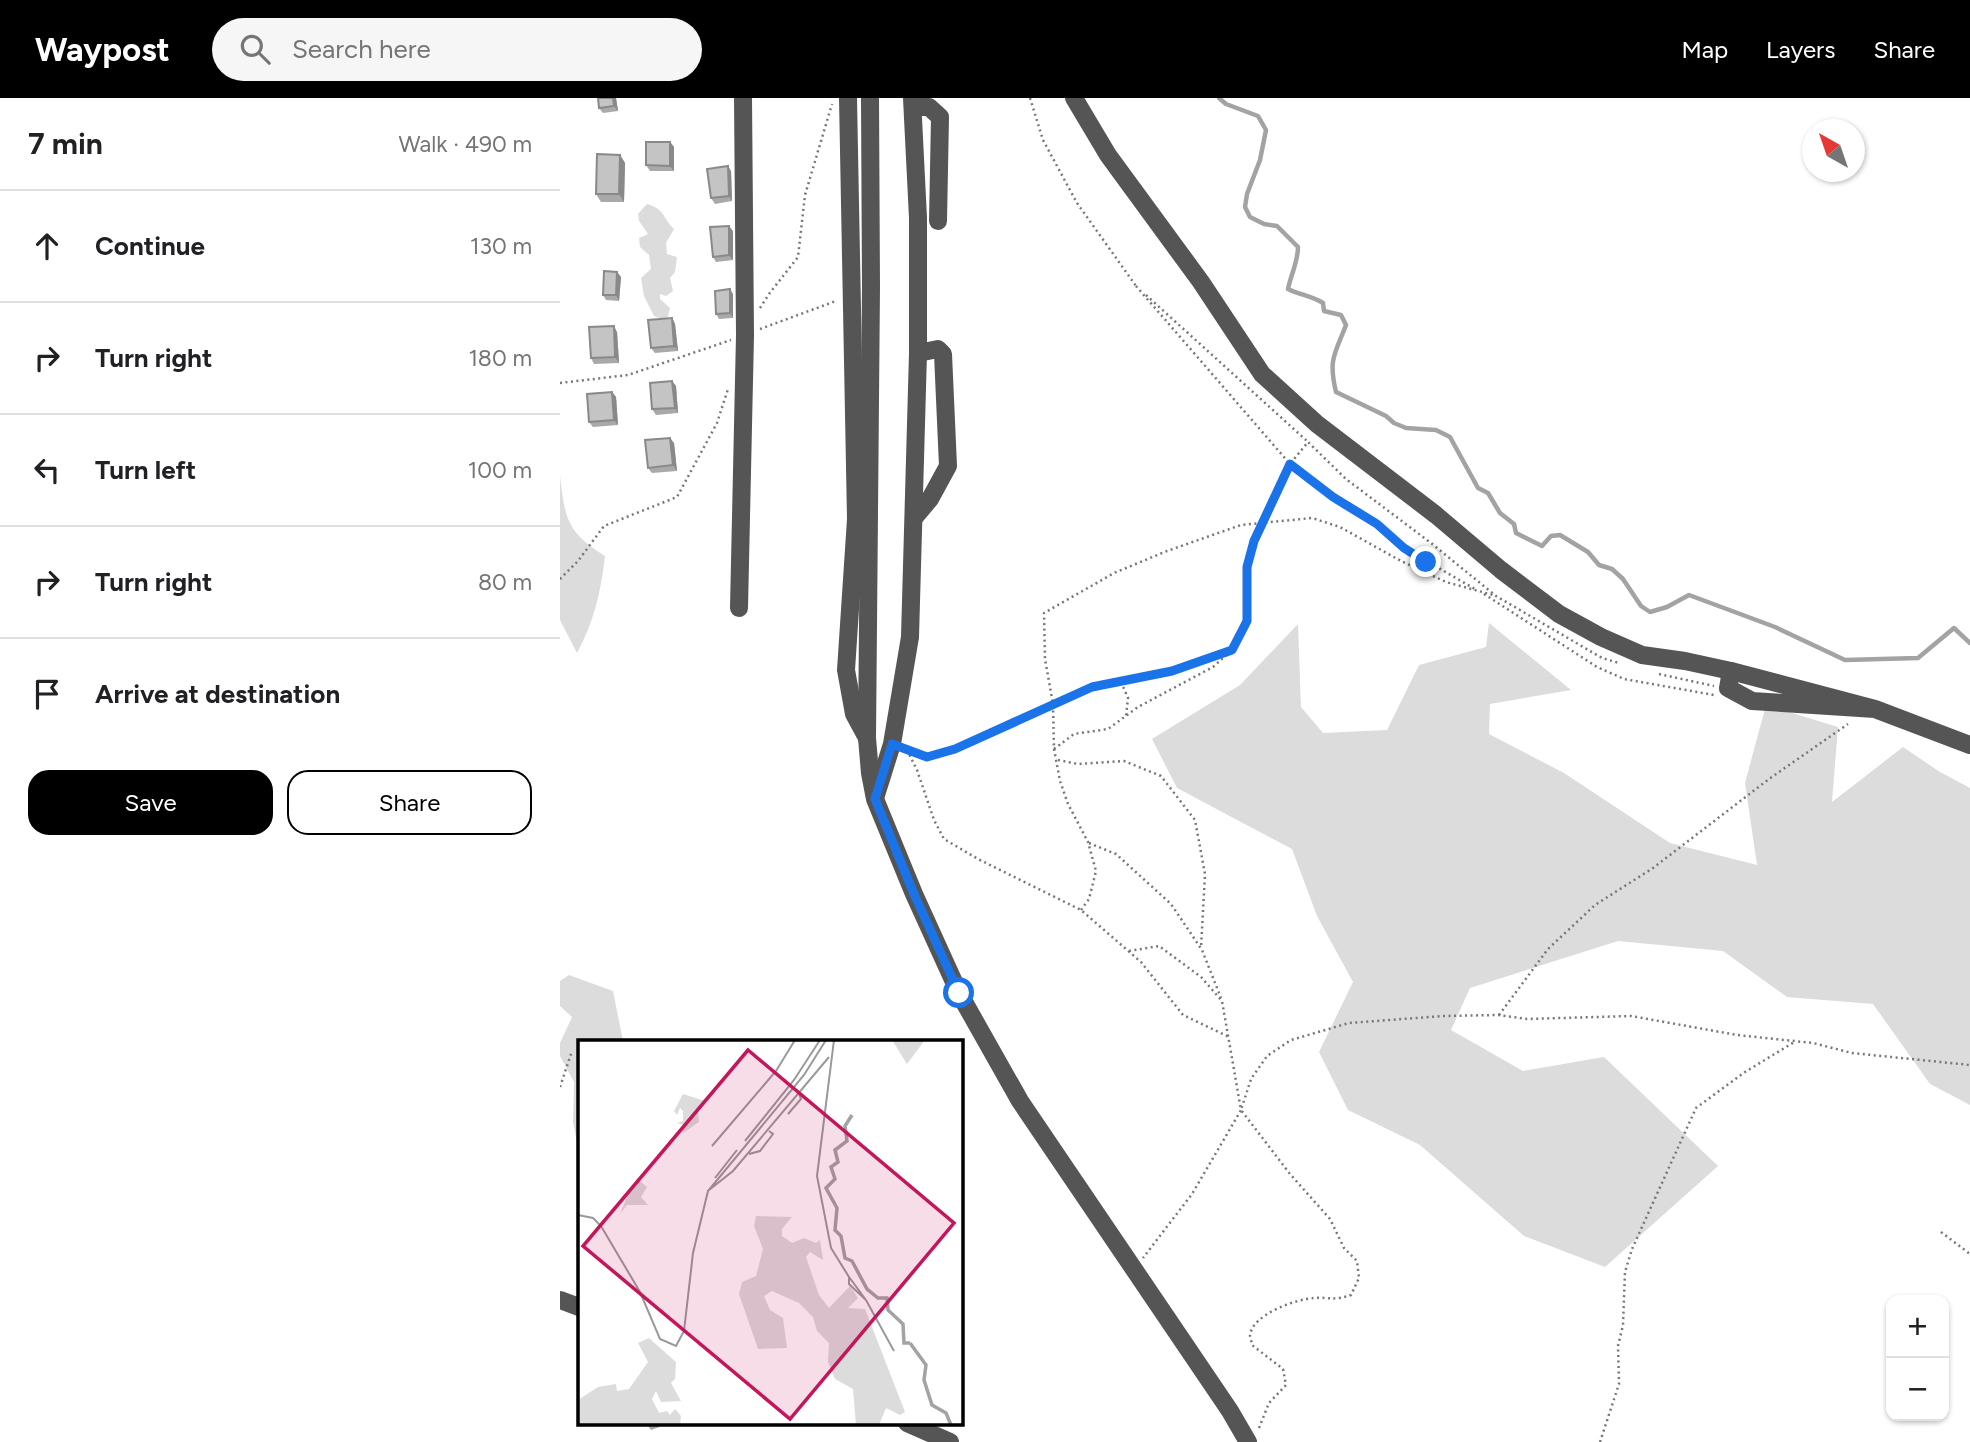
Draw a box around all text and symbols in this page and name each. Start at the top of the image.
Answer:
search box [212,18,702,81]
text: Waypost [35,30,170,69]
icon: search [236,30,274,68]
text: Search here [292,33,431,65]
text: Map [1681,35,1728,64]
text: Layers [1766,35,1835,64]
text: Share [1873,35,1935,64]
north arrow [1802,119,1865,182]
text: 7 min [28,125,103,162]
text: Walk · 490 m [398,130,532,158]
icon: ahead [28,227,66,265]
text: Continue [95,230,205,262]
text: 130 m [470,232,532,260]
icon: right [28,339,66,377]
text: Turn right [95,342,212,374]
text: 180 m [468,344,532,372]
icon: left [28,451,66,489]
text: Turn left [95,454,196,486]
text: 100 m [468,456,532,484]
route end [1410,546,1441,577]
icon: right [28,563,66,601]
text: Turn right [95,566,212,598]
text: 80 m [478,568,532,596]
icon: arrive [28,675,66,713]
text: Arrive at destination [95,678,340,710]
button: Save [28,770,273,835]
button: Share [287,770,532,835]
route start [943,977,974,1008]
inset map [578,1040,962,1424]
map controls [1886,1295,1949,1421]
button: + [1886,1295,1949,1358]
button: − [1886,1358,1949,1421]

